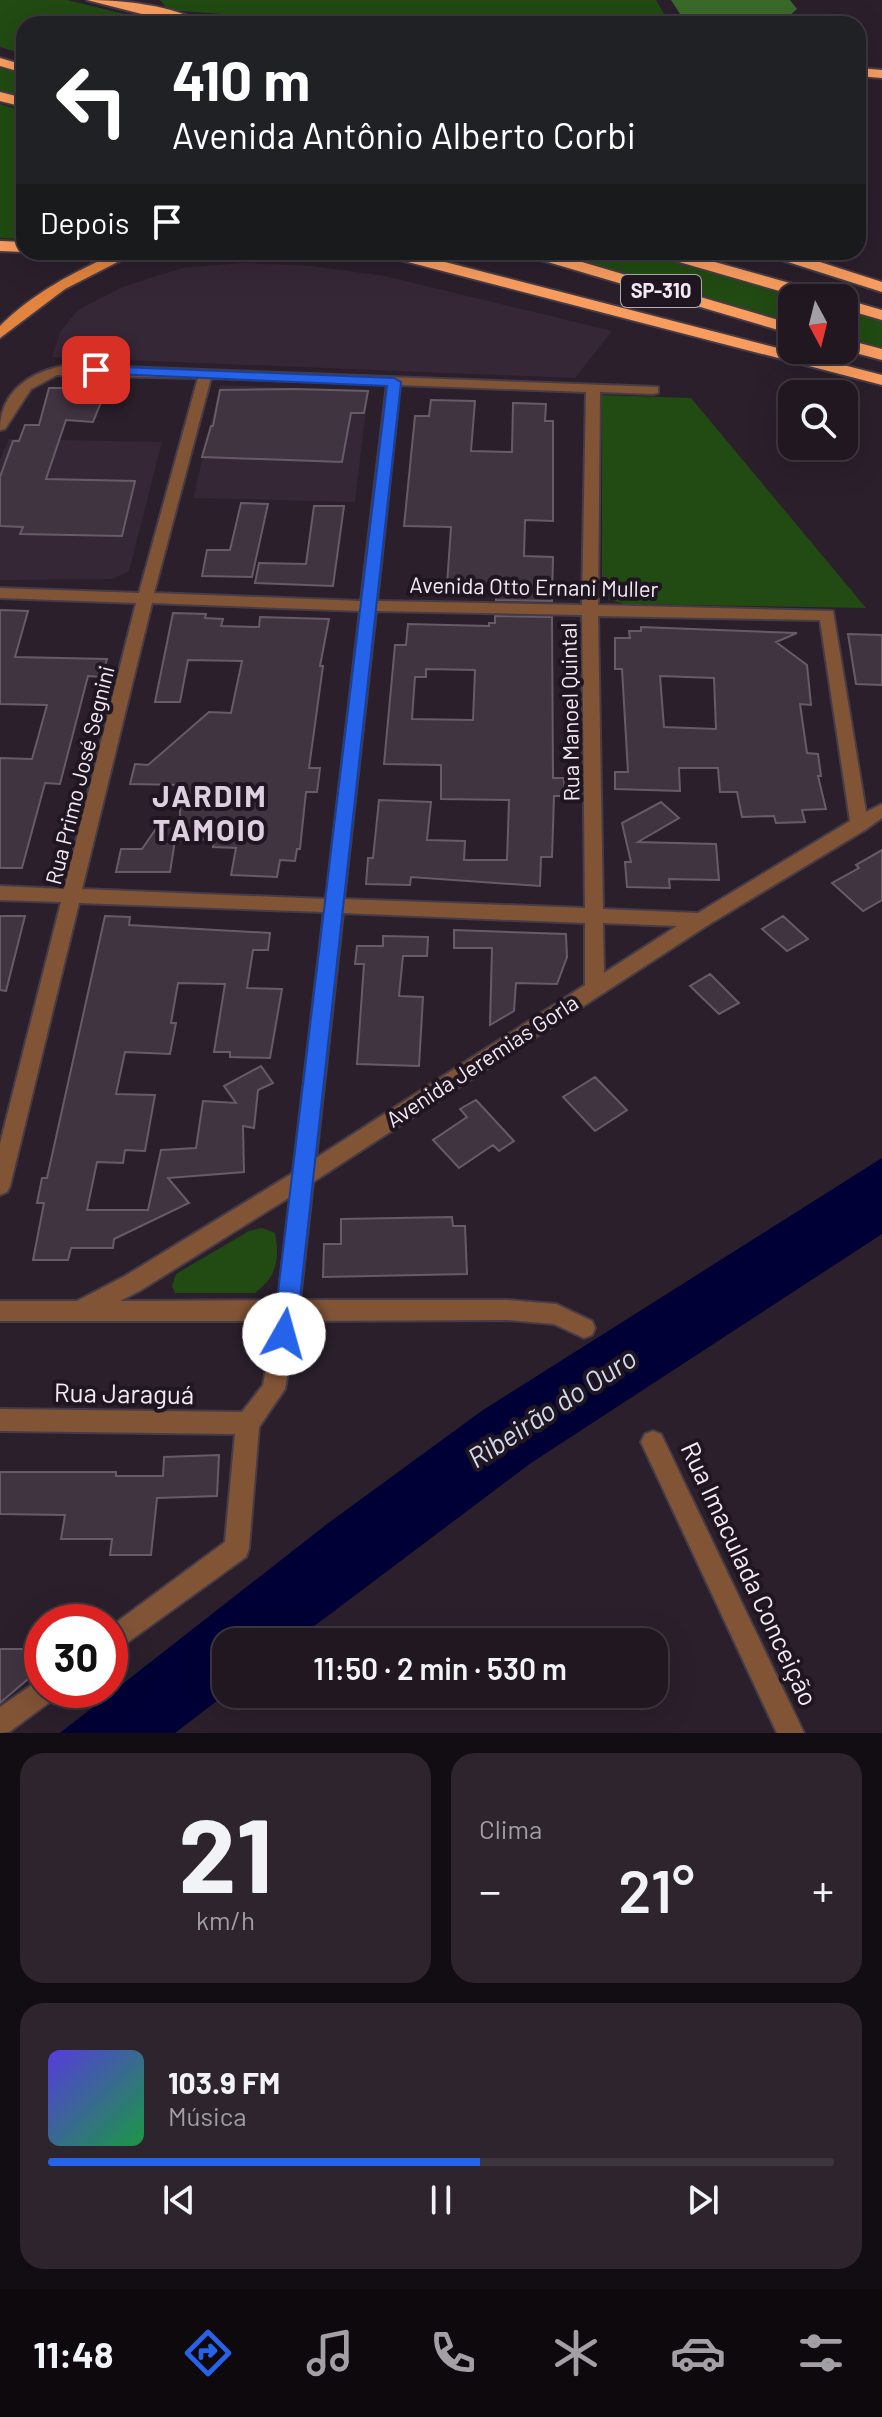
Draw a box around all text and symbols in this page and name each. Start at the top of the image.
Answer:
text: 410 m [172,45,310,112]
icon: left [40,48,144,152]
text: Avenida Antônio Alberto Corbi [172,113,636,156]
icon: arrive [145,200,189,244]
text: Depois [40,204,129,240]
road number: SP-310 [621,275,701,307]
north arrow [778,284,858,364]
map controls [778,284,858,460]
pin [62,336,130,404]
icon: arrive [74,348,118,392]
button: search [778,380,858,460]
street label: Avenida Otto Ernani Muller [409,571,659,601]
street label: Rua Manoel Quintal [554,622,584,802]
street label: Rua Primo José Segnini [39,663,119,887]
district label: JARDIM TAMOIO [152,777,268,847]
street label: Avenida Jeremias Gorla [381,988,582,1132]
position arrow [242,1292,326,1376]
water label: Ribeirão do Ouro [461,1340,642,1474]
street label: Rua Jaraguá [54,1376,195,1409]
street label: Rua Imaculada Conceição [676,1436,825,1710]
speed limit sign: 30 [24,1604,128,1708]
text: 11:50 · 2 min · 530 m [313,1650,567,1686]
text: 21 [178,1789,273,1914]
text: Clima [479,1813,542,1844]
text: 21° [618,1853,695,1925]
text: − [479,1863,501,1916]
text: + [812,1863,834,1916]
text: km/h [196,1904,255,1935]
text: 103.9 FM [168,2064,280,2100]
text: Música [168,2100,247,2131]
icon: previous [157,2178,201,2222]
icon: pause [419,2178,463,2222]
icon: next [681,2178,725,2222]
icon: directions [180,2325,236,2381]
icon: music [302,2325,358,2381]
icon: phone [425,2325,481,2381]
icon: climate [548,2325,604,2381]
icon: car [670,2325,726,2381]
icon: filters [793,2325,849,2381]
text: 11:48 [33,2332,113,2375]

